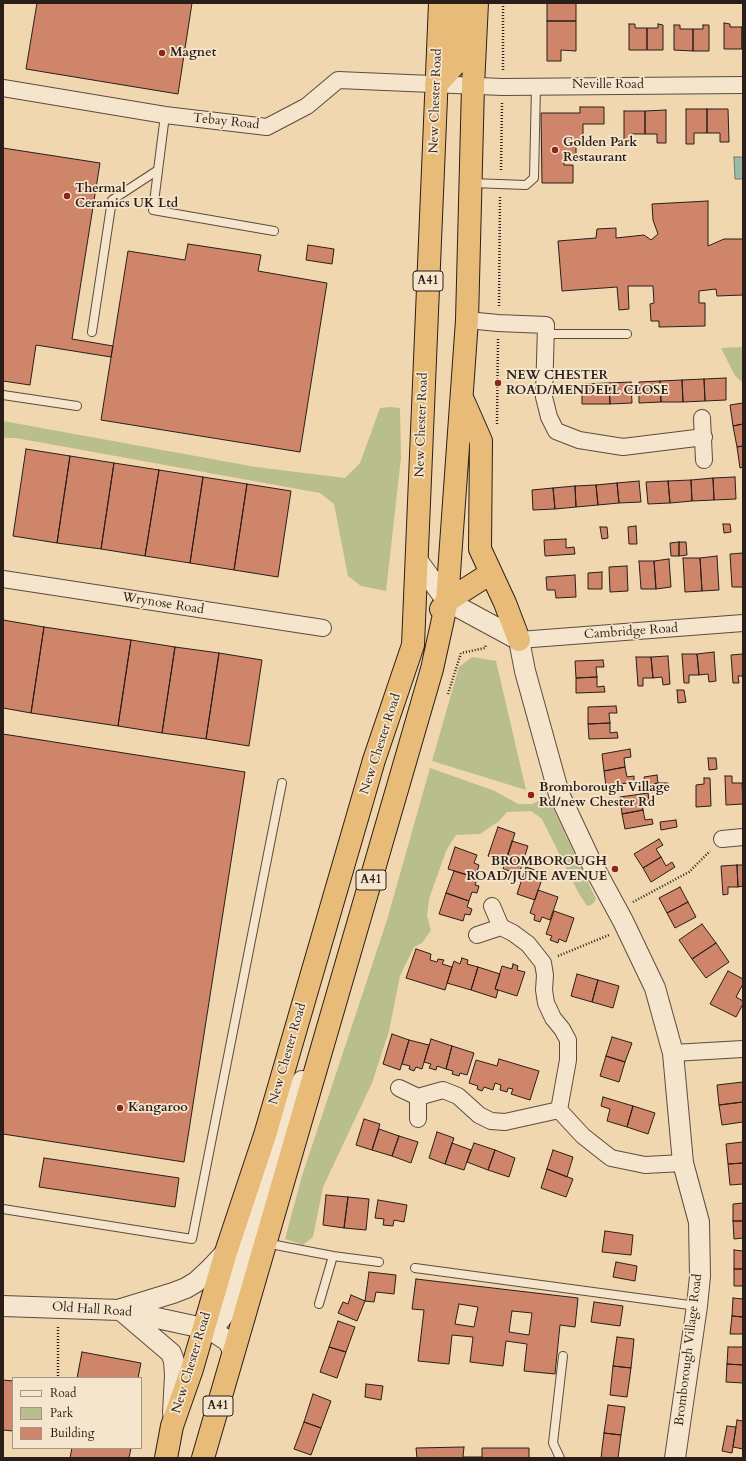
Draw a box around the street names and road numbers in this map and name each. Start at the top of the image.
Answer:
street label: New Chester Road [426,48,446,154]
street label: Neville Road [572,77,644,93]
street label: Tebay Road [192,111,260,133]
road number: A41 [413,271,443,291]
street label: New Chester Road [412,372,432,478]
street label: Wrynose Road [121,590,205,618]
street label: Cambridge Road [584,621,678,643]
street label: New Chester Road [357,692,405,796]
road number: A41 [356,870,386,890]
street label: New Chester Road [266,1001,310,1107]
street label: Bromborough Village Road [672,1273,706,1427]
street label: Old Hall Road [51,1299,133,1321]
street label: New Chester Road [169,1310,215,1416]
road number: A41 [203,1396,233,1416]

